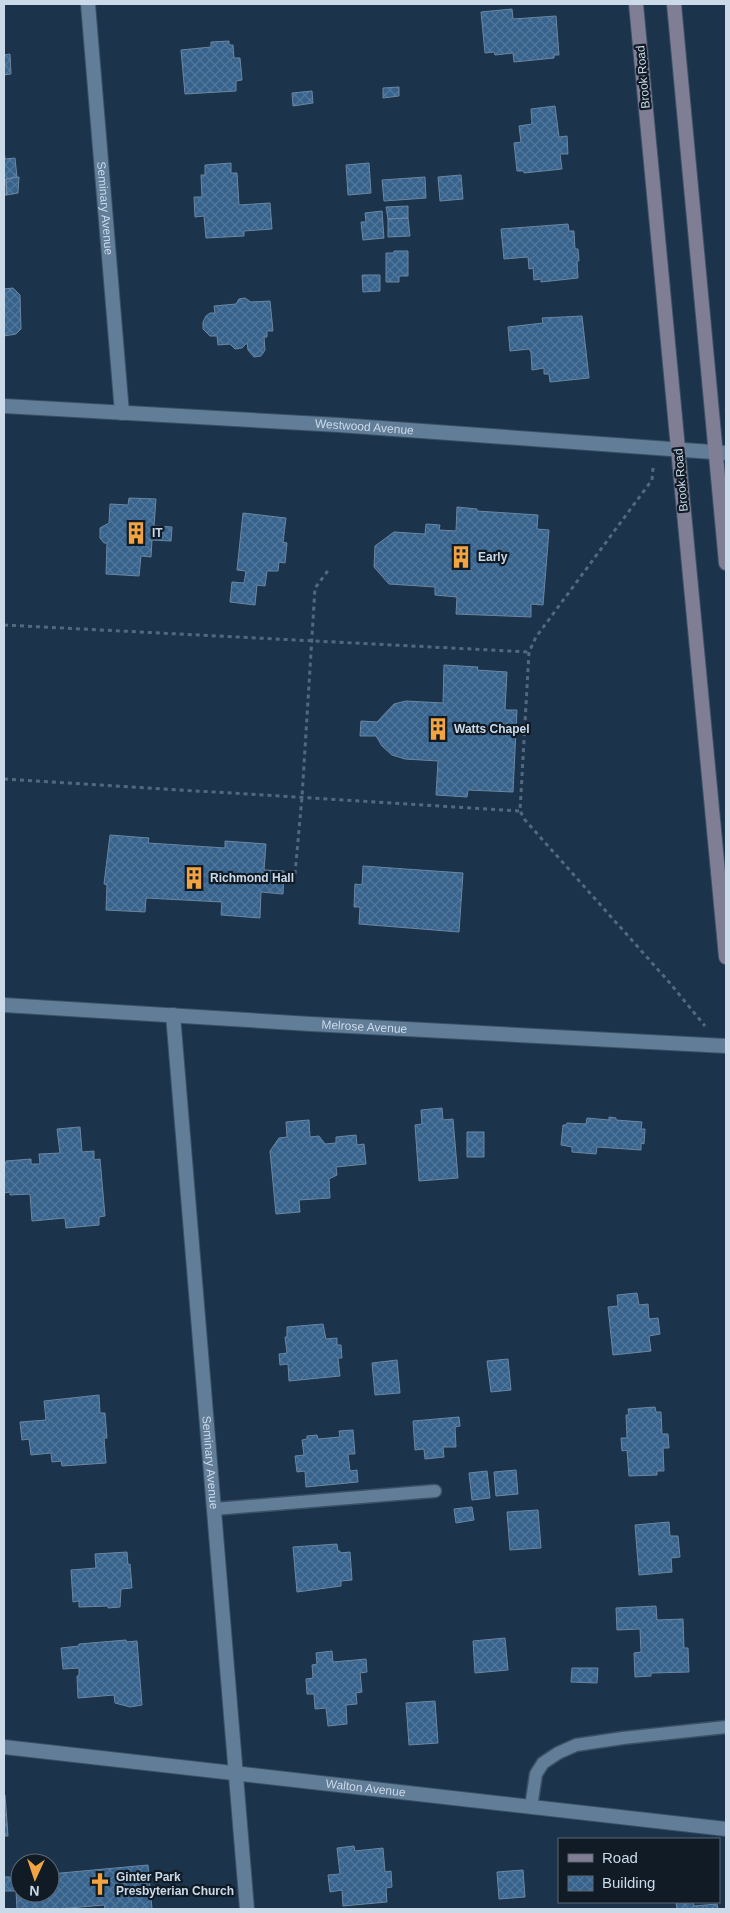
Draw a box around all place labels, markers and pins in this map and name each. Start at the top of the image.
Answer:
building icon: IT [123,520,149,546]
place label: IT [152,526,163,540]
building icon: Early [448,544,474,570]
place label: Early [478,550,508,564]
building icon: Watts Chapel [425,716,451,742]
place label: Watts Chapel [454,722,530,736]
building icon: Richmond Hall [181,865,207,891]
place label: Richmond Hall [210,871,294,885]
place label: Ginter Park Presbyterian Church [116,1870,234,1898]
church icon: Ginter Park Presbyterian Church [87,1871,113,1897]

